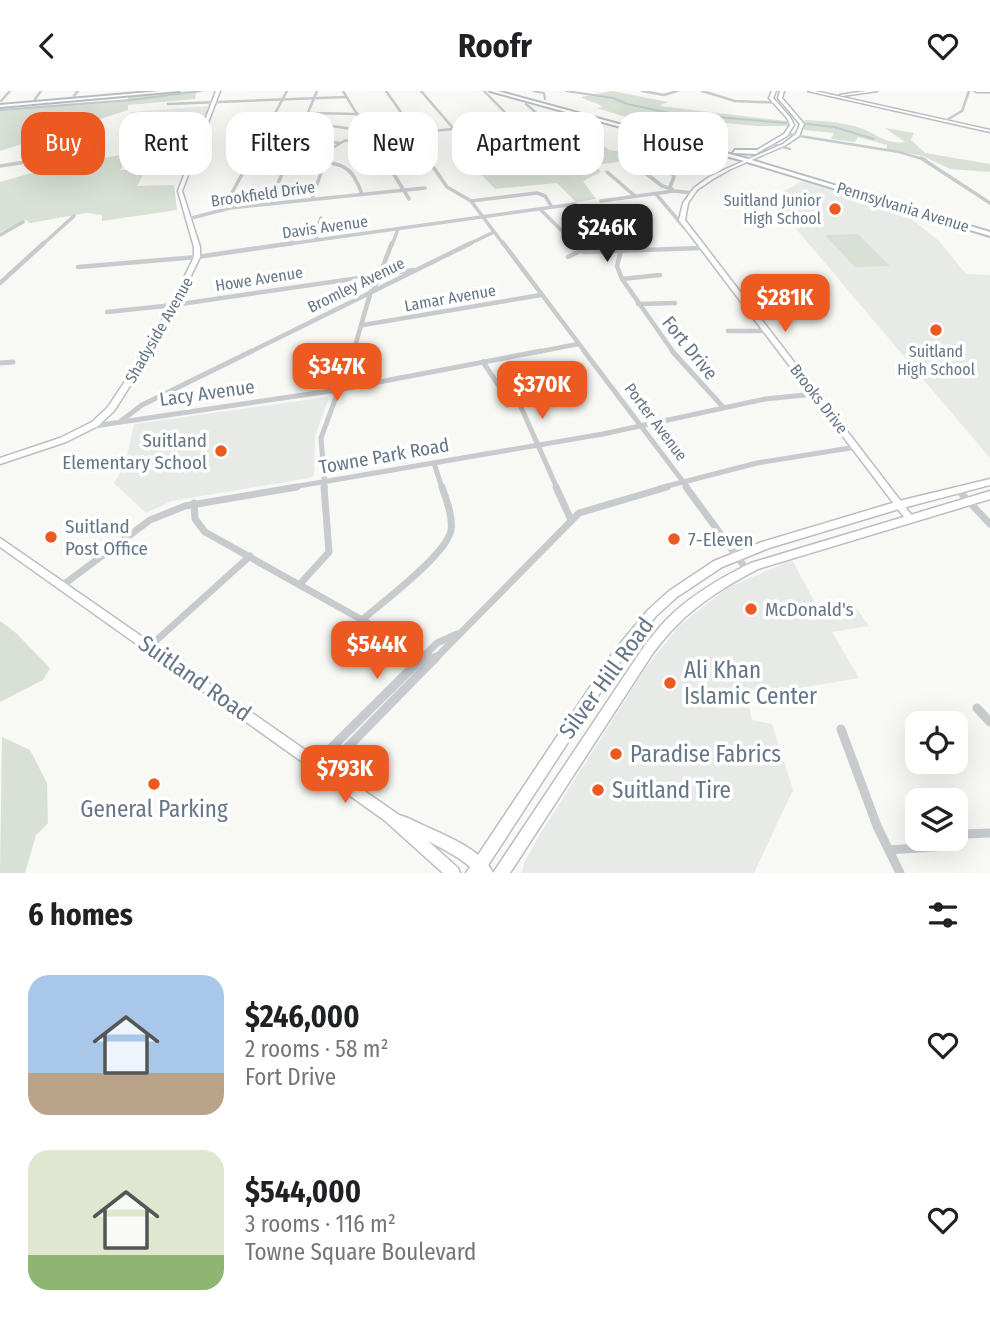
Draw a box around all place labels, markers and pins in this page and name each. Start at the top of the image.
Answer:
place label: Suitland Junior High School [724,191,821,228]
marker: Suitland Junior High School [827,201,843,217]
pin: $246K [558,205,656,264]
pin: $281K [736,275,834,334]
marker: Suitland High School [928,322,944,338]
place label: Suitland High School [897,342,975,379]
pin: $347K [288,343,386,403]
pin: $370K [493,361,591,421]
place label: Suitland Elementary School [62,429,207,474]
marker: Suitland Elementary School [213,443,229,459]
place label: Suitland Post Office [65,515,148,560]
place label: 7-Eleven [688,528,754,551]
marker: Suitland Post Office [43,529,59,545]
marker: 7-Eleven [666,531,682,547]
place label: McDonald's [765,598,854,621]
marker: McDonald's [743,601,759,617]
pin: $544K [328,621,426,681]
place label: Ali Khan Islamic Center [684,656,817,710]
marker: Ali Khan Islamic Center [662,675,678,691]
place label: Paradise Fabrics [630,740,781,768]
pin: $793K [296,745,394,805]
marker: Paradise Fabrics [608,746,624,762]
marker: General Parking [146,776,162,792]
place label: Suitland Tire [612,776,731,804]
marker: Suitland Tire [590,782,606,798]
place label: General Parking [80,795,228,823]

